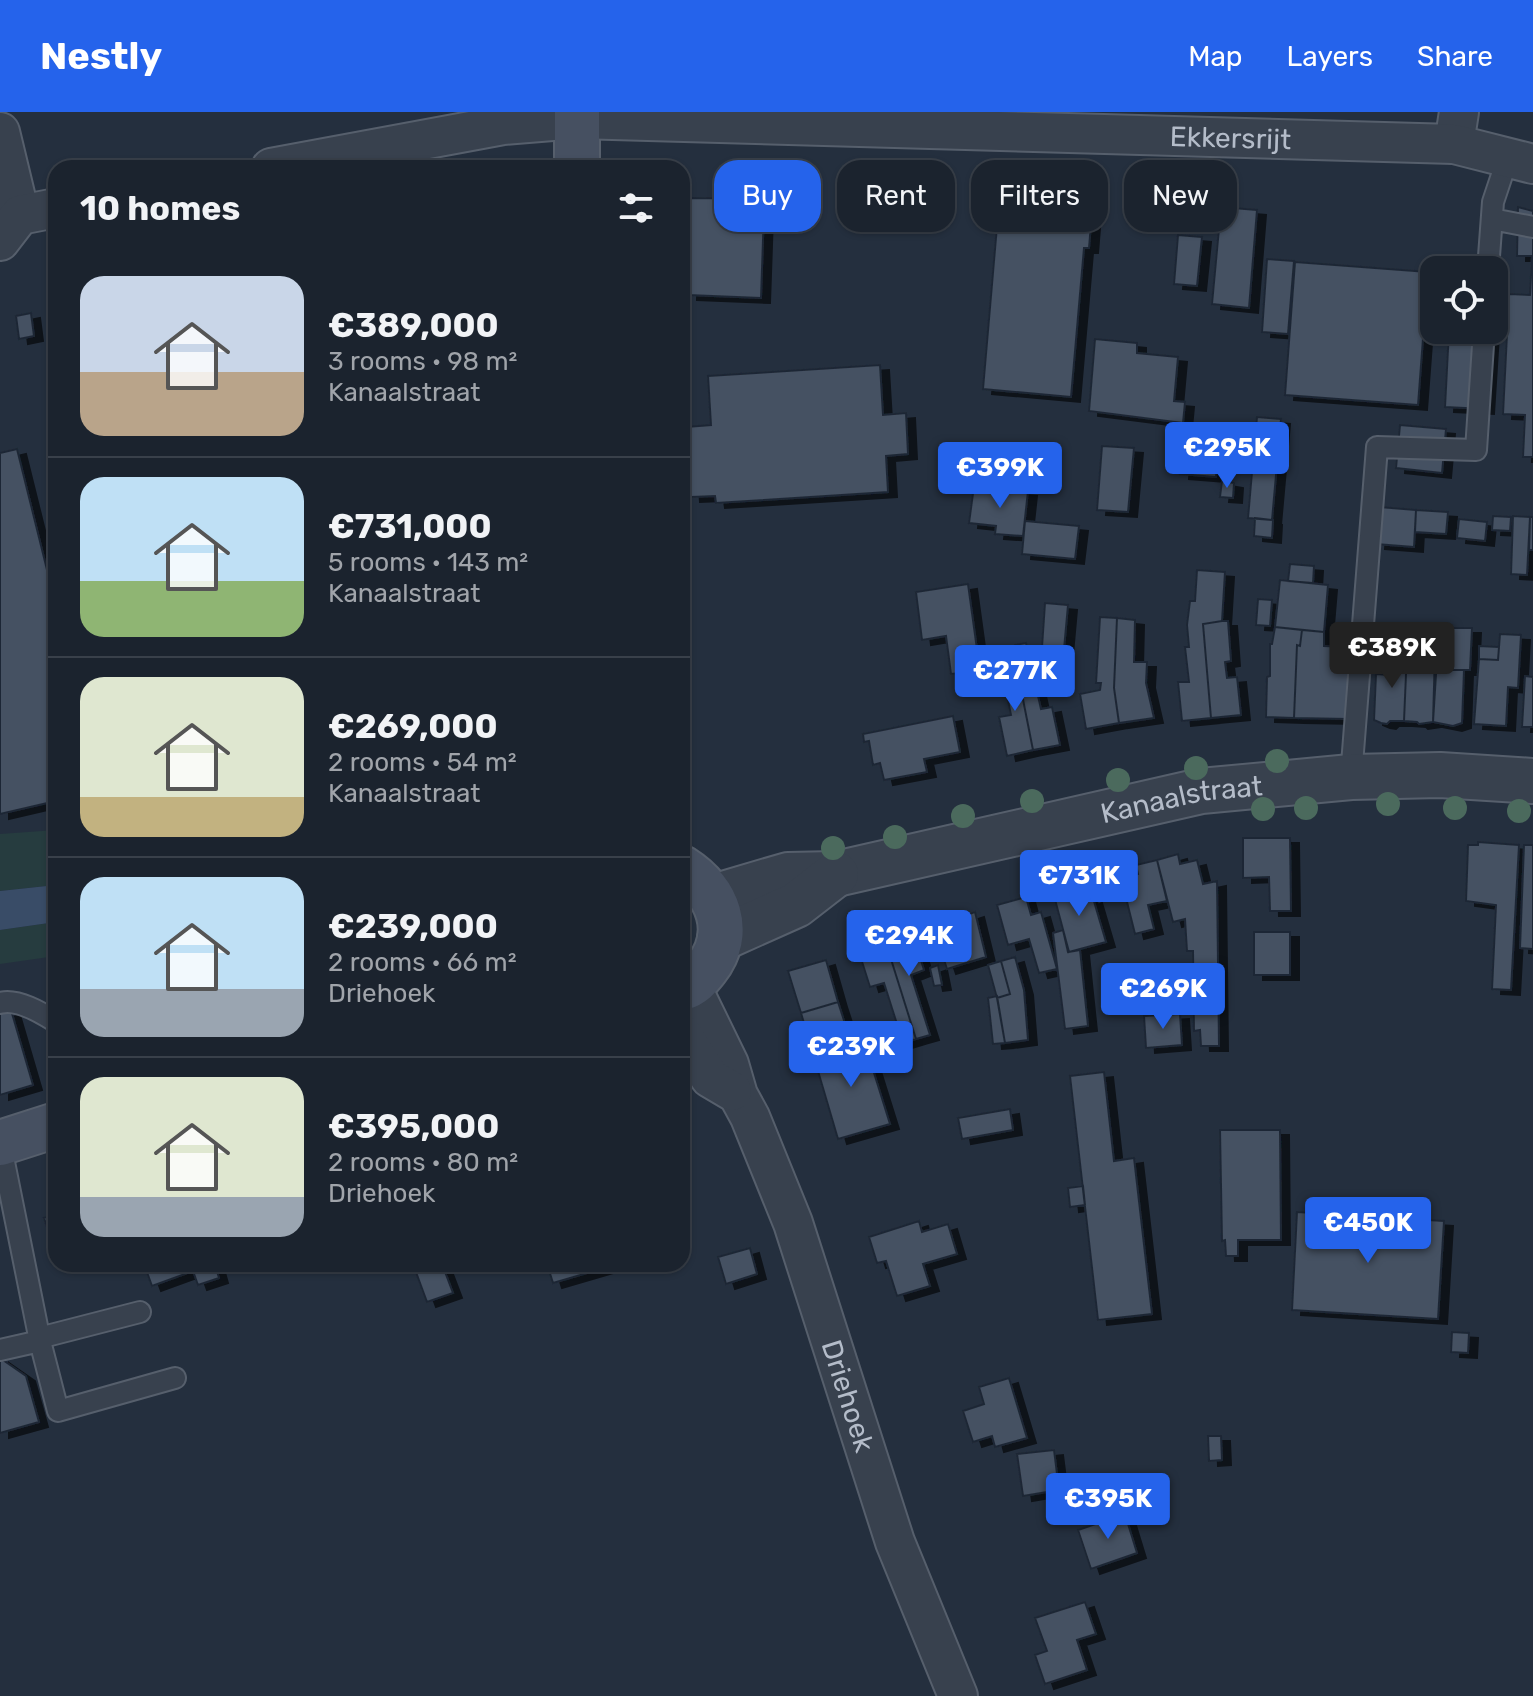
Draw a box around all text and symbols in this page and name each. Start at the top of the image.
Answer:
text: Nestly [40,33,162,79]
text: Map [1188,40,1243,73]
text: Layers [1287,40,1373,73]
text: Share [1417,40,1493,73]
street label: Ekkersrijt [1169,120,1292,156]
chip: Buy [714,160,821,232]
chip: Rent [837,160,955,232]
chip: Filters [971,160,1108,232]
chip: New [1124,160,1237,232]
icon: filters [614,186,658,230]
text: 10 homes [80,188,240,229]
map controls [1420,256,1508,344]
button: locate [1420,256,1508,344]
text: €389,000 [328,305,499,346]
icon: home [144,308,240,404]
text: 3 rooms · 98 m² [328,346,517,377]
text: Kanaalstraat [328,377,480,408]
pin: €295K [1171,422,1283,490]
text: €295K [1183,432,1271,463]
pin: €399K [944,442,1056,510]
text: €399K [956,452,1044,483]
text: €731,000 [328,506,492,547]
icon: home [144,509,240,605]
text: 5 rooms · 143 m² [328,547,528,578]
text: Kanaalstraat [328,578,480,609]
pin: €389K [1336,622,1448,690]
text: €389K [1347,632,1437,663]
pin: €277K [959,645,1071,713]
text: €277K [973,655,1057,686]
text: €269,000 [328,706,498,747]
icon: home [144,709,240,805]
text: 2 rooms · 54 m² [328,747,517,778]
street label: Kanaalstraat [1097,769,1264,830]
text: Kanaalstraat [328,778,480,809]
pin: €731K [1023,850,1135,918]
text: €731K [1038,860,1120,891]
text: €239,000 [328,906,498,947]
icon: home [144,909,240,1005]
pin: €294K [853,910,965,978]
text: €294K [865,920,953,951]
text: 2 rooms · 66 m² [328,947,517,978]
pin: €269K [1107,963,1219,1031]
text: €269K [1119,973,1207,1004]
text: Driehoek [328,978,435,1009]
pin: €239K [795,1021,907,1089]
text: €239K [807,1031,895,1062]
text: €395,000 [328,1106,499,1147]
icon: home [144,1109,240,1205]
text: 2 rooms · 80 m² [328,1147,518,1178]
text: Driehoek [328,1178,435,1209]
pin: €450K [1312,1197,1424,1265]
text: €450K [1323,1207,1413,1238]
street label: Driehoek [814,1336,881,1457]
pin: €395K [1052,1473,1164,1541]
text: €395K [1064,1483,1152,1514]

